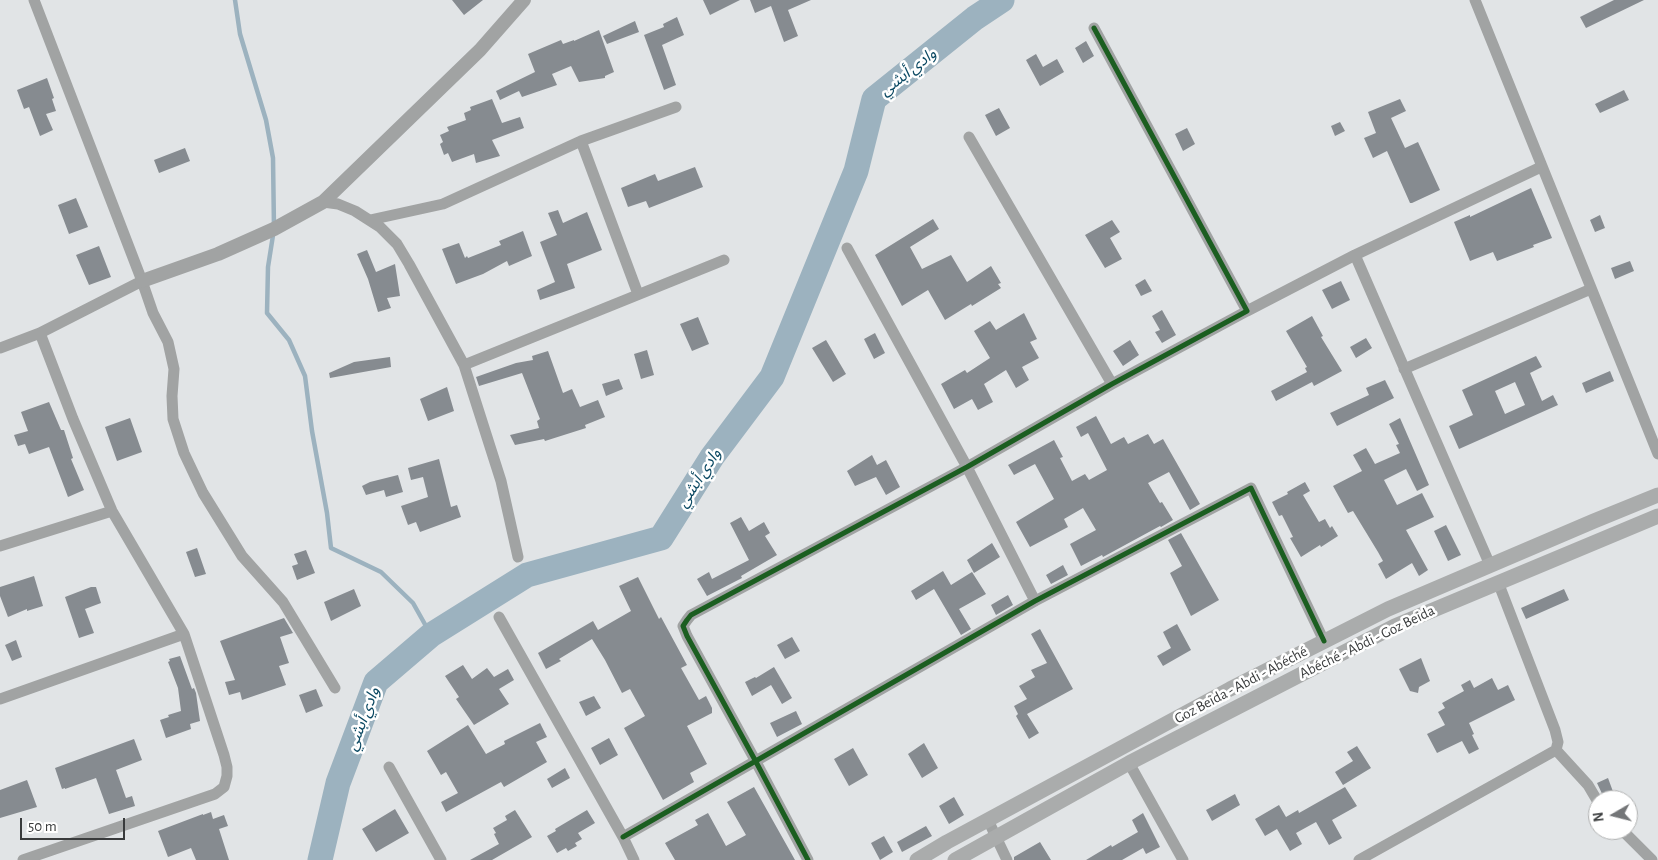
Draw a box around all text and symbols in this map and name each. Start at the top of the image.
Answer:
water label: وادي أبشي [876,44,940,100]
water label: وادي أبشي [673,445,725,511]
street label: Abéché - Abdi - Goz Beïda [1296,601,1438,683]
street label: Goz Beïda - Abdi - Abéché [1171,642,1311,728]
water label: وادي أبشي [342,684,384,754]
north arrow [1588,790,1638,840]
scale bar [22,808,128,840]
text: N [1592,811,1607,823]
text: 50 m [28,819,57,834]

